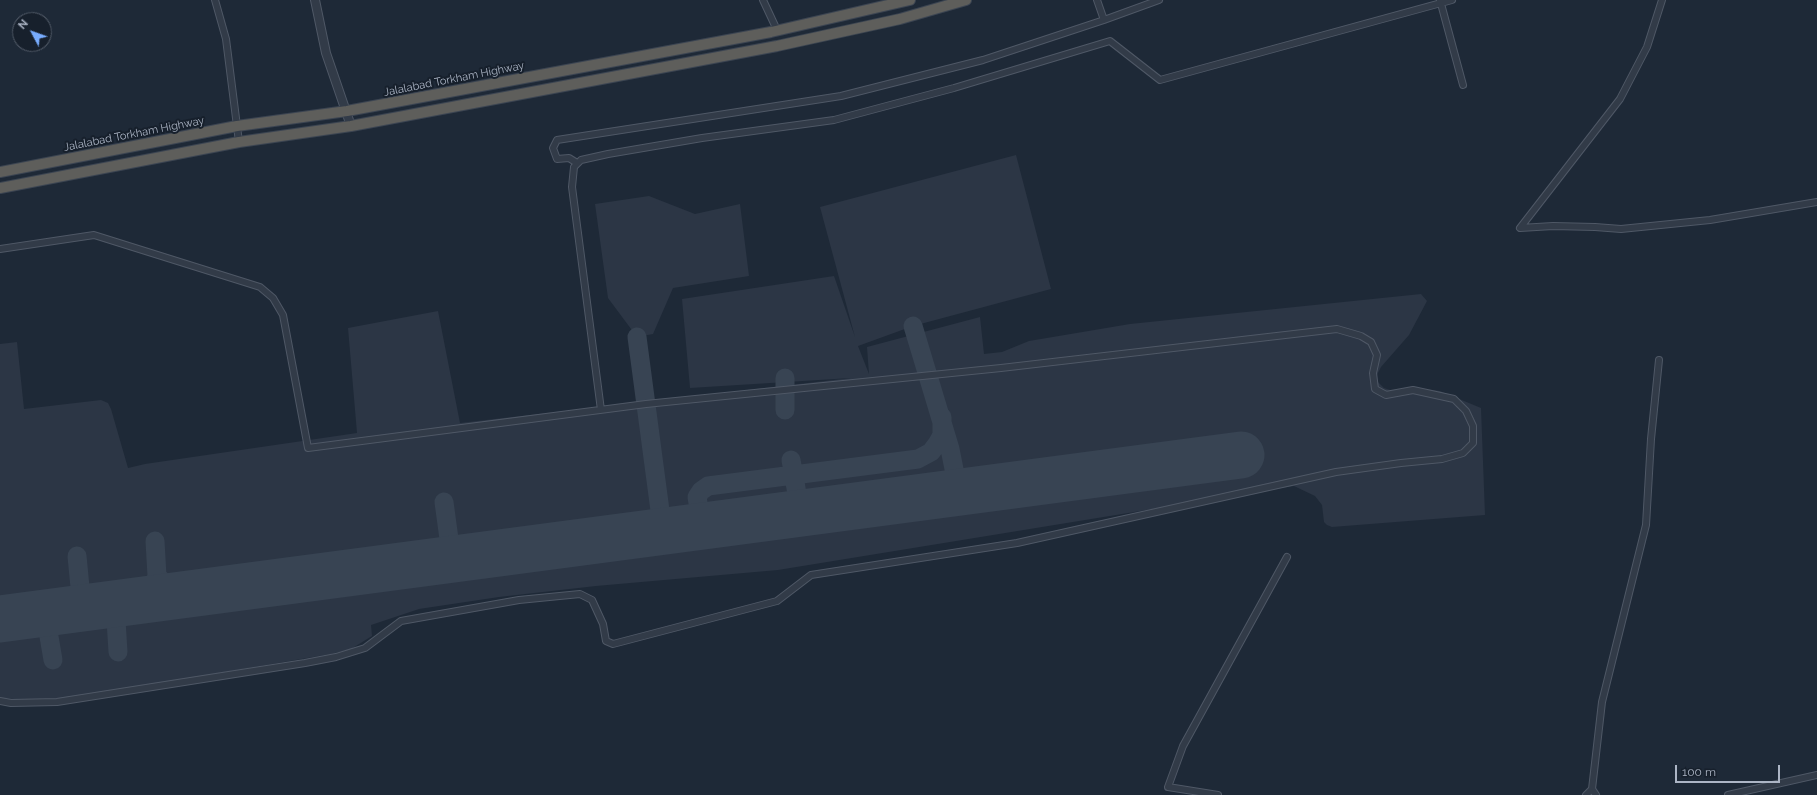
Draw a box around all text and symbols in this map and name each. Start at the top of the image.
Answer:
north arrow [12,12,52,52]
text: N [16,17,31,32]
street label: Jalalabad Torkham Highway [383,59,525,99]
street label: Jalalabad Torkham Highway [63,114,205,154]
scale bar [1677,757,1782,783]
text: 100 m [1682,765,1716,779]

